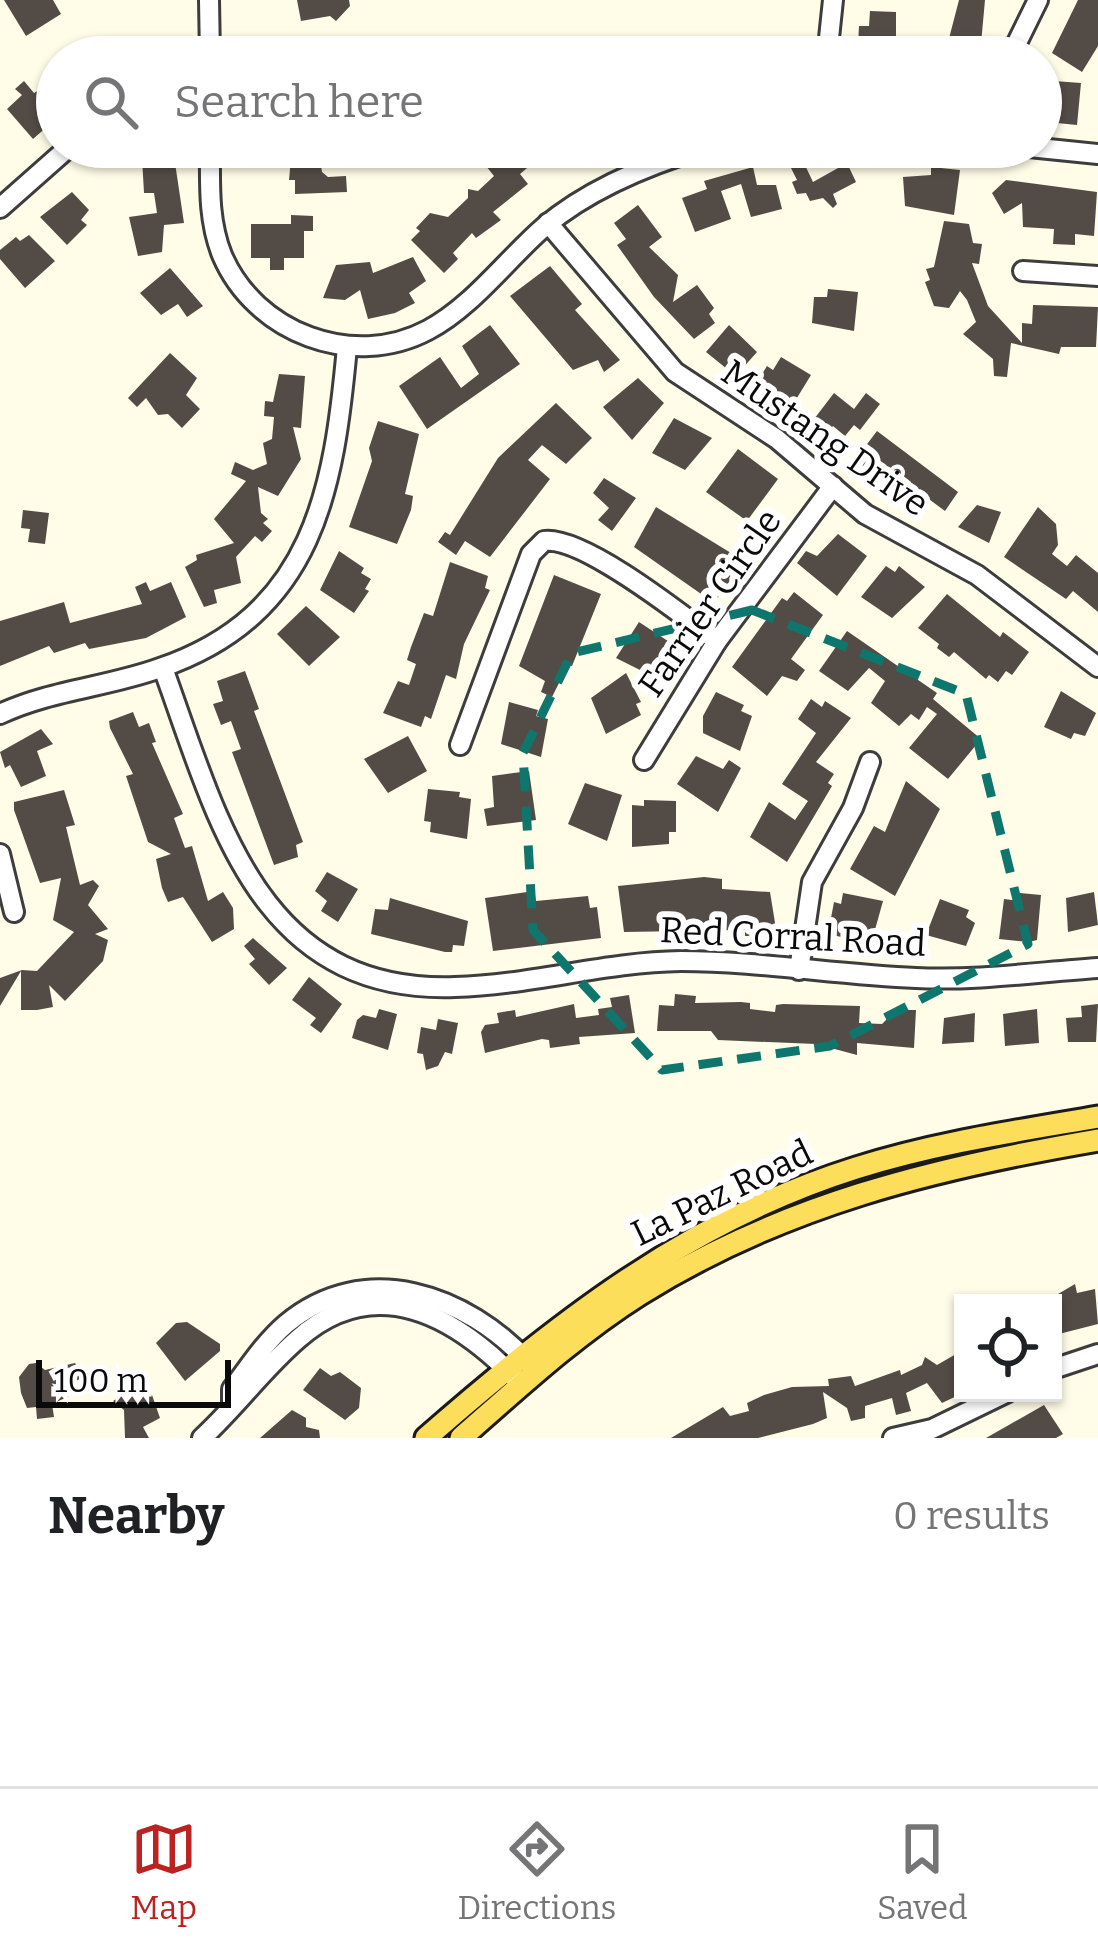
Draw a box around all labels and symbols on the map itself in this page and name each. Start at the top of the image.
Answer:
street label: Mustang Drive [713,350,937,526]
street label: Farrier Circle [629,501,791,705]
street label: Red Corral Road [659,908,927,966]
street label: La Paz Road [624,1130,820,1256]
scale bar [36,1354,231,1407]

